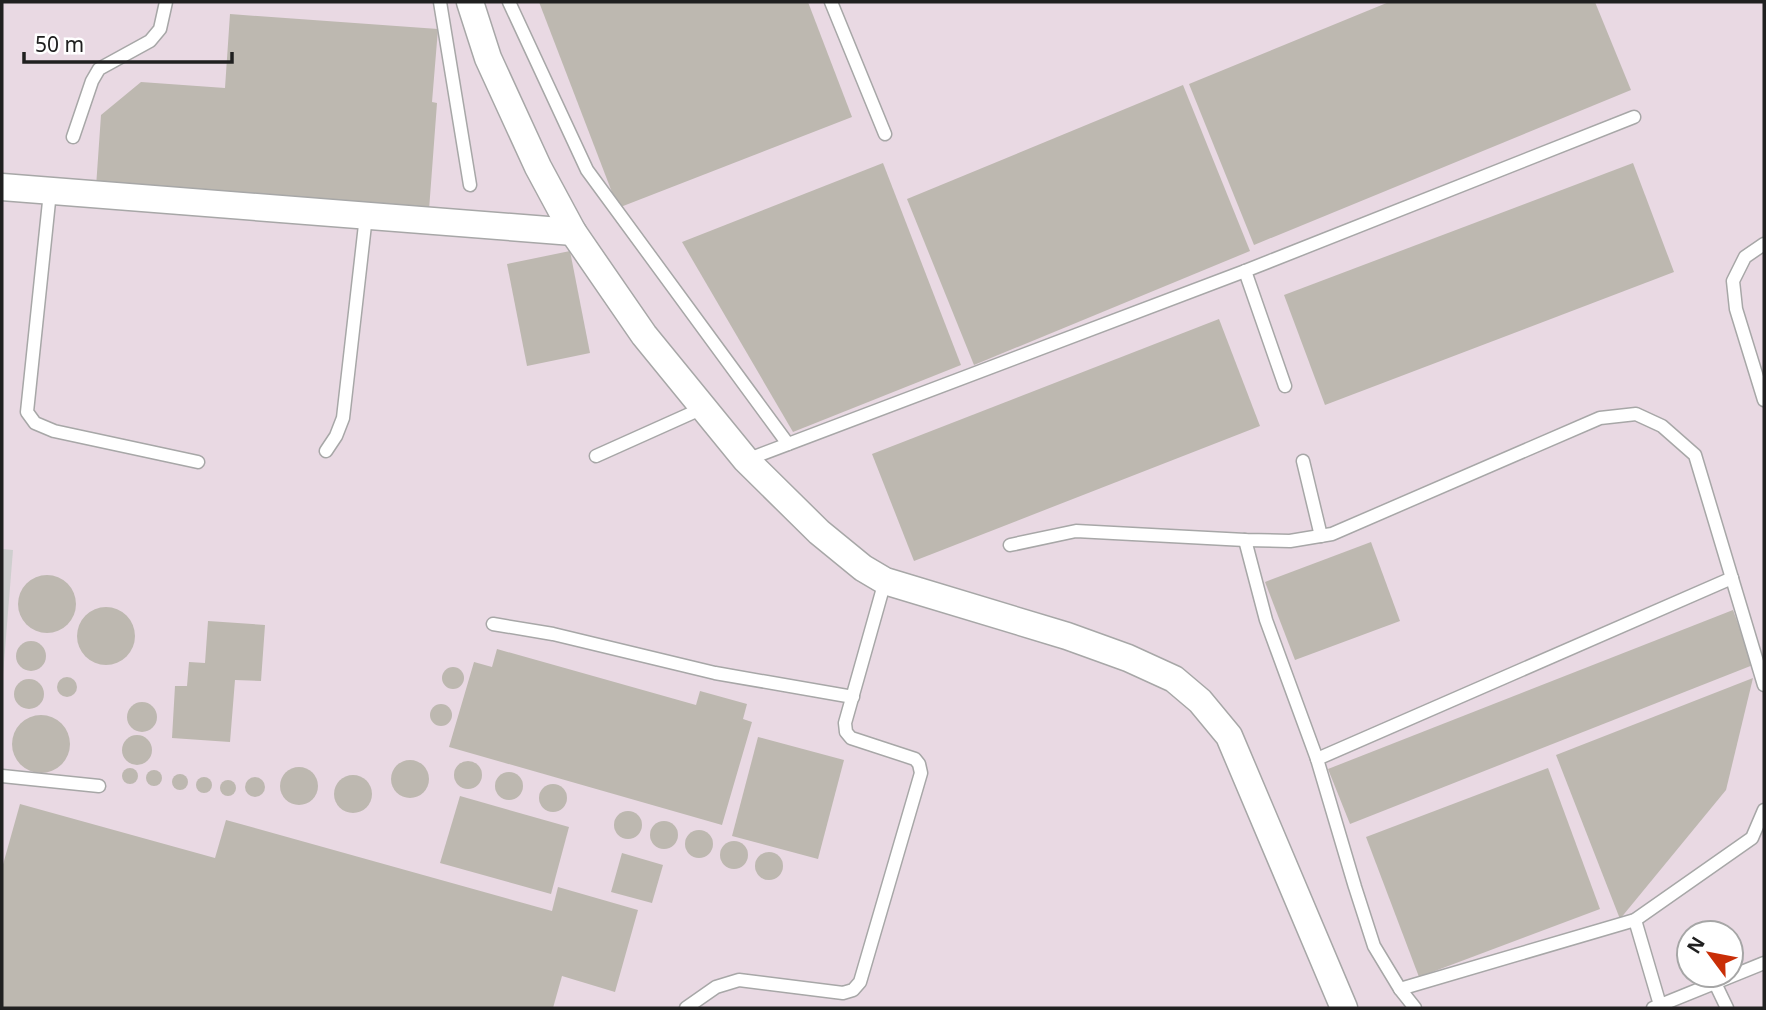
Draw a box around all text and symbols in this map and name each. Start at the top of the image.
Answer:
scale bar [24,21,233,65]
text: 50 m [35,30,84,58]
north arrow [1675,919,1745,989]
text: N [1680,932,1711,958]

